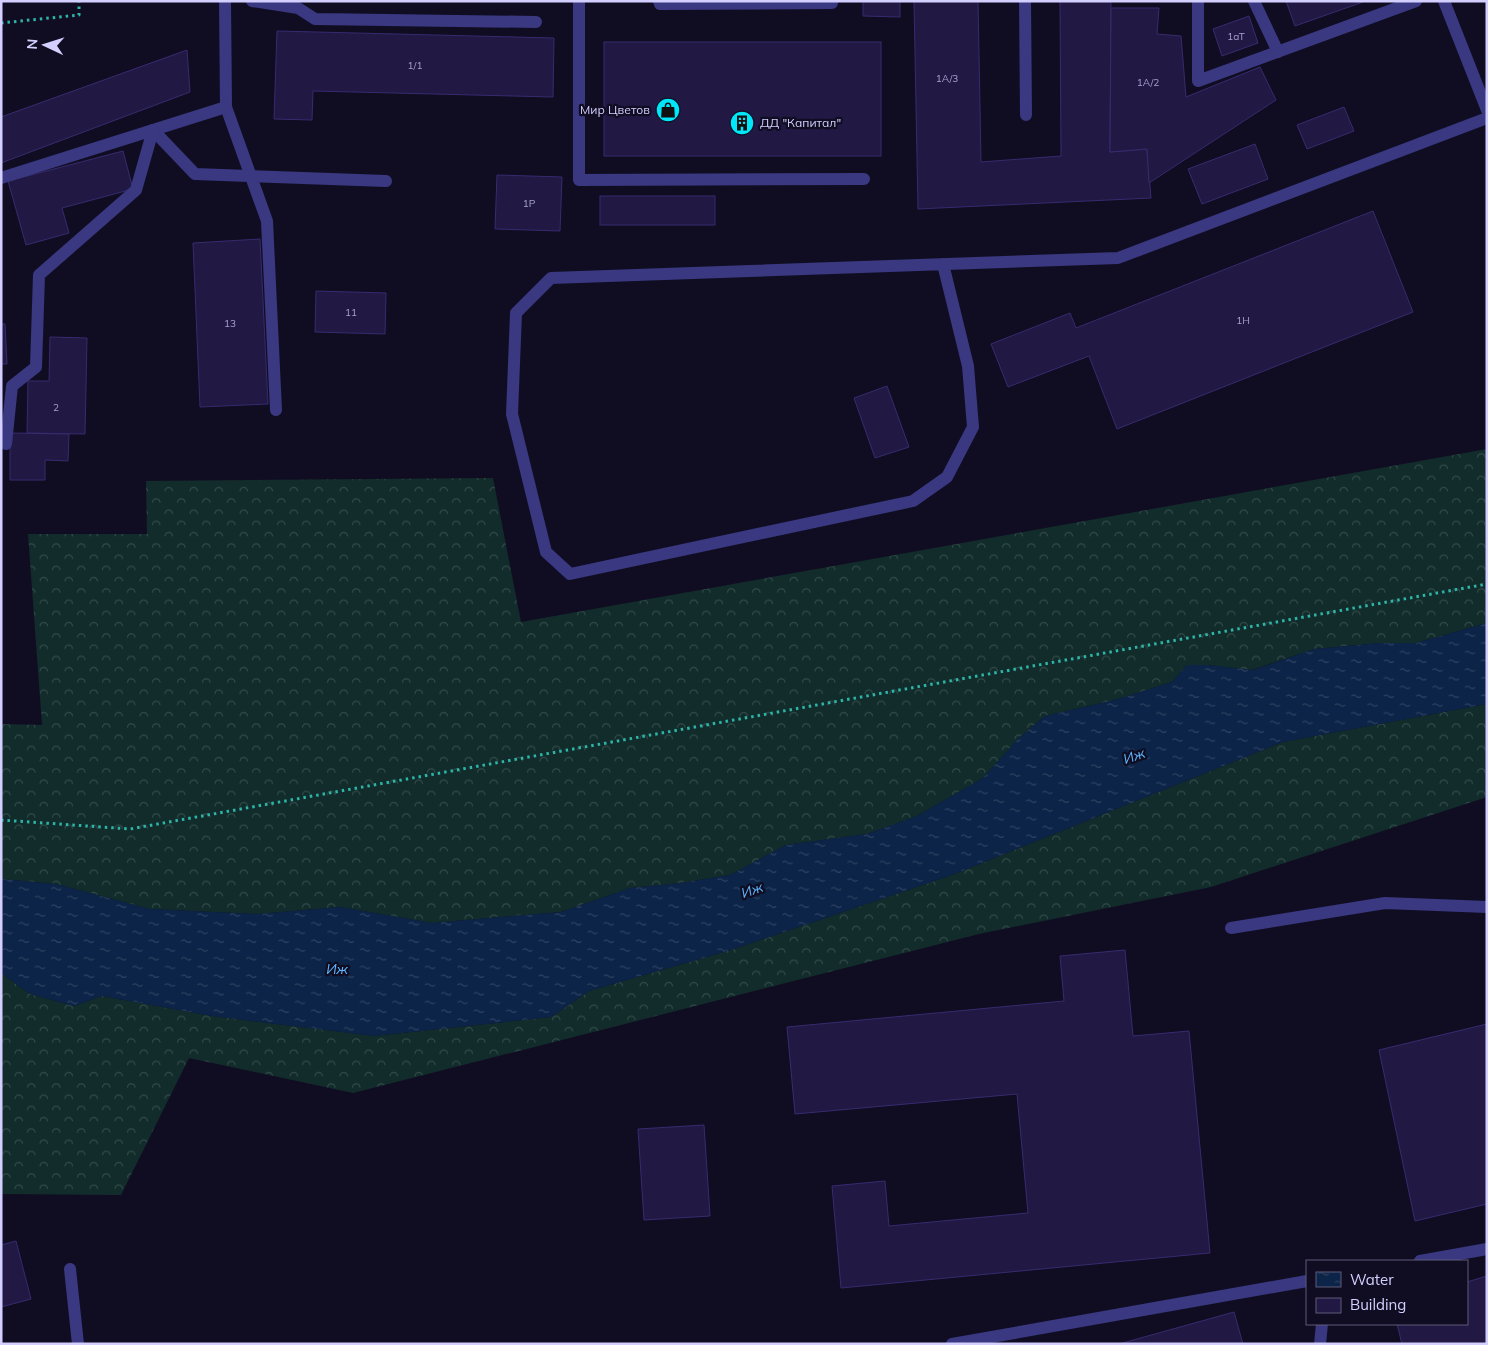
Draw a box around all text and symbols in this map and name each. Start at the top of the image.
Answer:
north arrow [20,20,70,70]
house number: 1аТ [1227,30,1245,43]
text: N [23,38,41,50]
house number: 1/1 [408,59,422,72]
house number: 1А/3 [936,72,958,85]
house number: 1А/2 [1137,76,1159,89]
shop icon: Мир Цветов [655,97,681,123]
place label: Мир Цветов [580,102,650,117]
building icon: ДД "Капитал" [729,110,755,136]
place label: ДД "Капитал" [760,115,841,130]
house number: 1Р [523,197,536,210]
house number: 11 [345,306,357,319]
house number: 1Н [1236,314,1250,327]
house number: 13 [224,317,236,330]
house number: 2 [53,401,59,414]
water label: Иж [1121,744,1148,768]
water label: Иж [739,878,766,902]
water label: Иж [326,960,349,978]
legend [1306,1260,1468,1325]
text: Water [1350,1270,1394,1289]
text: Building [1350,1295,1406,1314]

